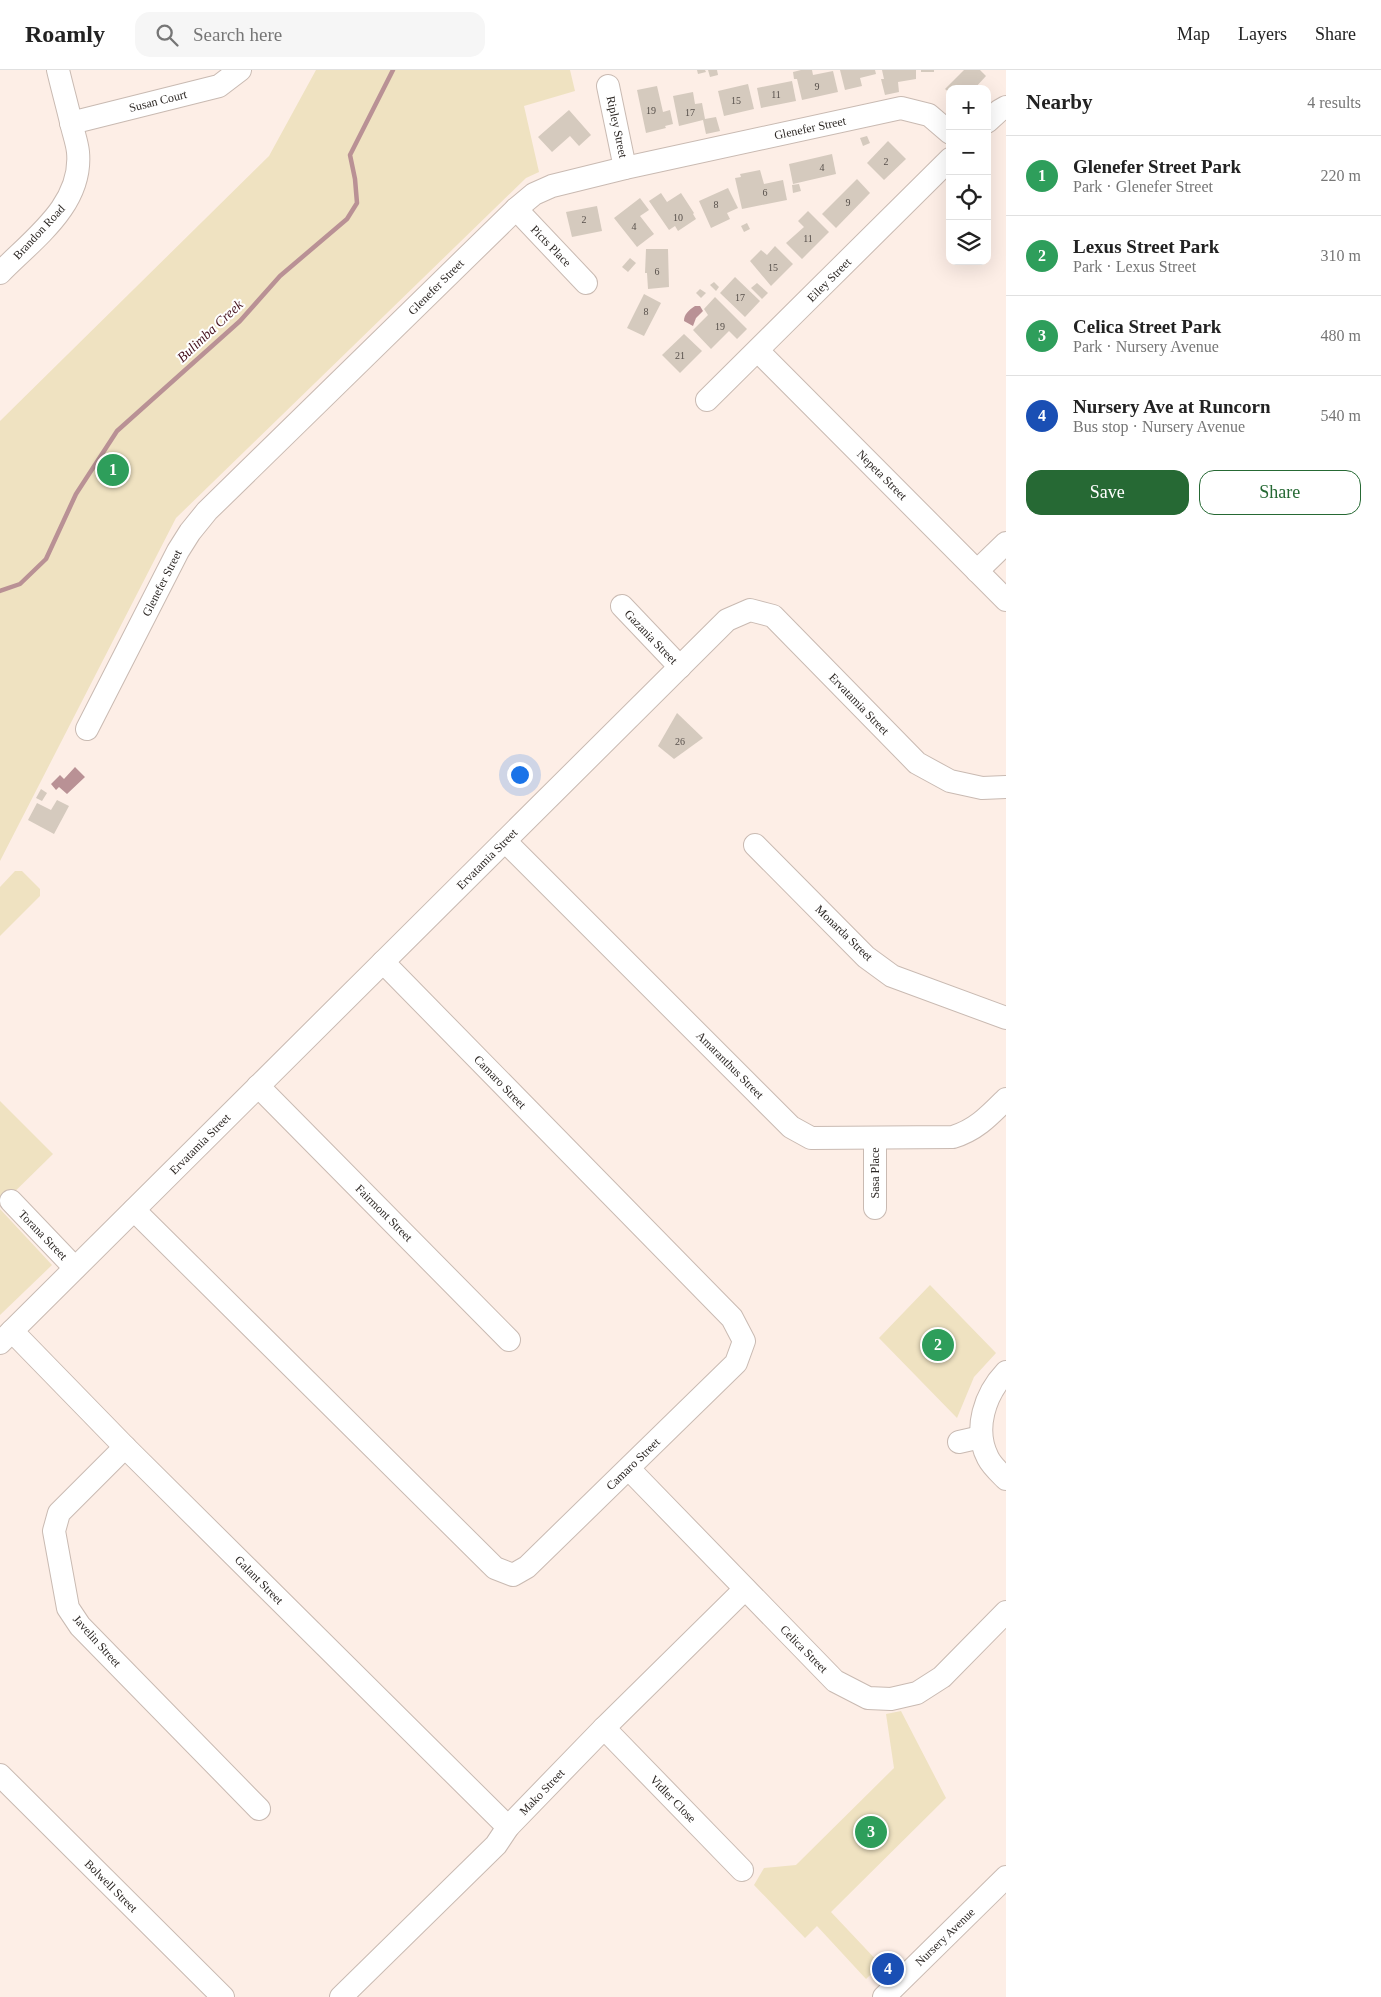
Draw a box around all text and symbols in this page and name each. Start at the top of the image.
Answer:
search box [135,12,485,57]
text: Roamly [25,21,105,47]
icon: search [153,21,181,49]
text: Search here [193,24,282,45]
text: Map [1177,24,1210,44]
text: Layers [1238,24,1287,44]
text: Share [1315,24,1356,44]
house number: 9 [815,81,820,92]
map controls [946,85,991,265]
button: + [946,85,991,130]
street label: Susan Court [128,87,189,115]
house number: 11 [771,89,781,100]
text: Nearby [1026,90,1093,114]
text: 4 results [1307,94,1361,111]
street label: Ripley Street [604,95,631,160]
house number: 15 [731,95,741,106]
house number: 19 [646,105,656,116]
house number: 17 [685,107,695,118]
street label: Glenefer Street [773,113,848,142]
button: − [946,130,991,175]
house number: 2 [884,156,889,167]
text: Glenefer Street Park [1073,156,1241,177]
house number: 4 [820,162,825,173]
text: 1 [1038,167,1046,184]
text: 220 m [1321,167,1361,184]
button: locate [946,175,991,220]
text: Park · Glenefer Street [1073,178,1213,195]
house number: 6 [763,187,768,198]
house number: 9 [846,197,851,208]
house number: 8 [714,199,719,210]
street label: Brandon Road [10,202,68,262]
house number: 10 [673,212,683,223]
house number: 2 [582,214,587,225]
button: layers [946,220,991,265]
house number: 4 [632,221,637,232]
street label: Picts Place [528,222,574,270]
house number: 11 [803,233,813,244]
text: Lexus Street Park [1073,236,1219,257]
text: 2 [1038,247,1046,264]
text: 310 m [1321,247,1361,264]
street label: Eiley Street [804,255,854,305]
street label: Glenefer Street [405,256,467,318]
text: Park · Lexus Street [1073,258,1196,275]
house number: 15 [768,262,778,273]
house number: 6 [655,266,660,277]
house number: 17 [735,292,745,303]
water label: Bulimba Creek [174,296,246,365]
house number: 8 [644,306,649,317]
text: Celica Street Park [1073,316,1221,337]
house number: 19 [715,321,725,332]
text: 3 [1038,327,1046,344]
text: 480 m [1321,327,1361,344]
text: Park · Nursery Avenue [1073,338,1219,355]
house number: 21 [675,350,685,361]
text: Nursery Ave at Runcorn [1073,396,1271,417]
text: 4 [1038,407,1046,424]
text: 540 m [1321,407,1361,424]
text: Bus stop · Nursery Avenue [1073,418,1245,435]
street label: Nepeta Street [854,447,910,503]
pin: 1 [97,451,129,489]
button: Save [1026,470,1189,515]
button: Share [1199,470,1361,515]
street label: Glenefer Street [139,547,185,619]
street label: Gazania Street [622,607,681,668]
street label: Ervatamia Street [826,670,892,738]
house number: 26 [675,736,685,747]
your location [507,762,533,788]
street label: Ervatamia Street [454,825,521,892]
street label: Monarda Street [812,902,876,964]
street label: Amaranthus Street [693,1028,767,1102]
street label: Camaro Street [471,1052,529,1112]
street label: Ervatamia Street [167,1110,234,1177]
street label: Sasa Place [868,1148,882,1198]
street label: Fairmont Street [353,1182,416,1245]
street label: Torana Street [16,1207,71,1263]
pin: 2 [922,1326,954,1364]
street label: Camaro Street [603,1435,663,1493]
street label: Galant Street [232,1553,287,1608]
street label: Javelin Street [70,1612,124,1670]
street label: Celica Street [777,1622,831,1676]
street label: Mako Street [516,1765,568,1818]
street label: Vidler Close [647,1772,699,1826]
pin: 3 [855,1813,887,1851]
street label: Bolwell Street [82,1857,141,1916]
street label: Nursery Avenue [912,1905,978,1969]
pin: 4 [872,1950,904,1988]

